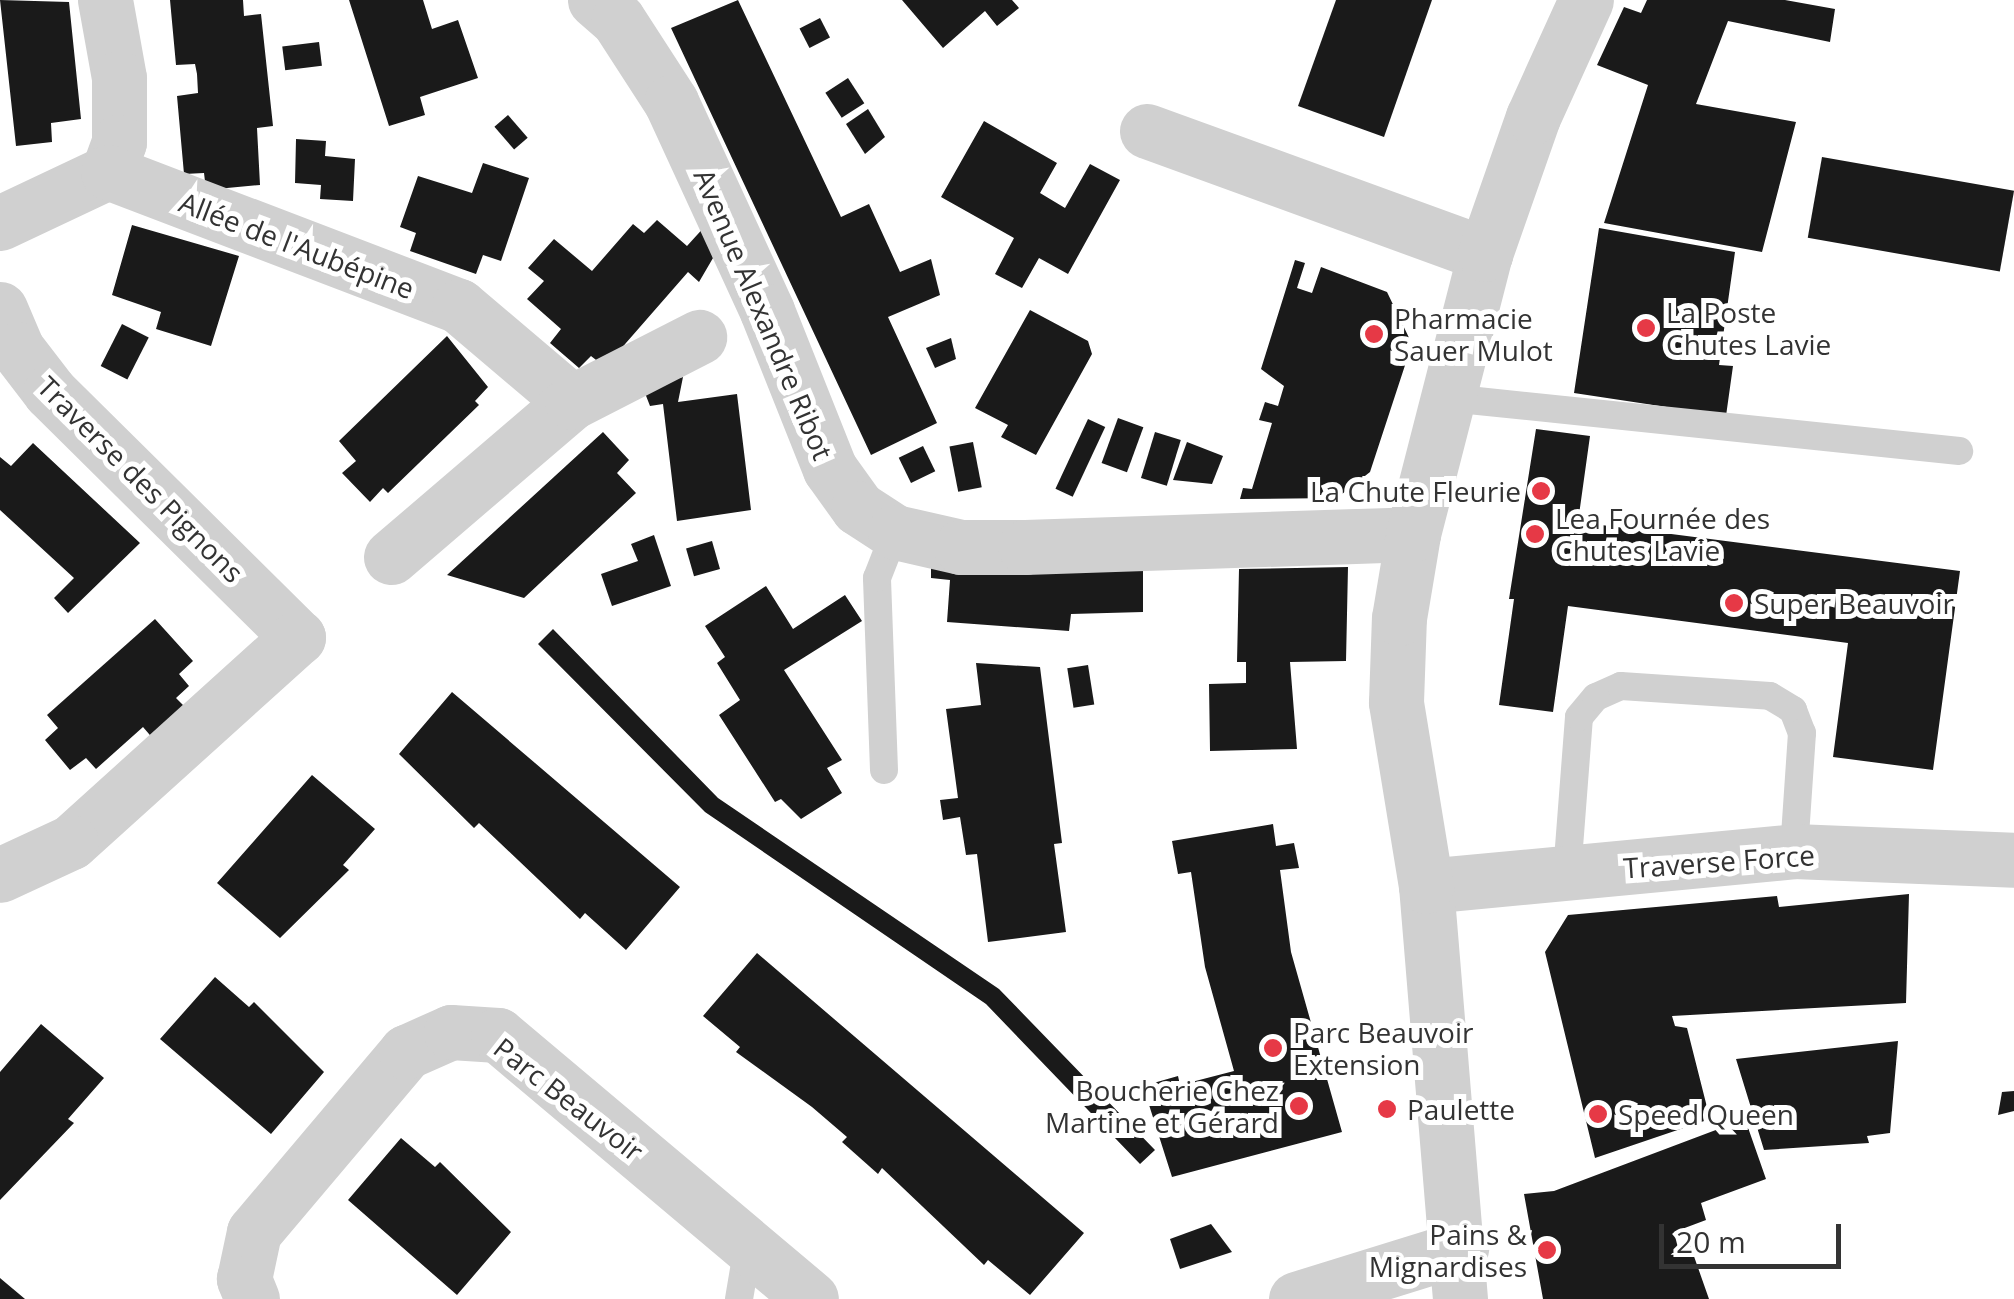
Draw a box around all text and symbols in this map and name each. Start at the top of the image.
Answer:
street label: Avenue Alexandre Ribot [687,164,841,464]
street label: Allée de l'Aubépine [175,185,419,305]
place label: La Poste Chutes Lavie [1666,295,1831,361]
place label: Pharmacie Sauer Mulot [1394,301,1553,367]
marker: La Poste Chutes Lavie [1635,317,1657,339]
marker: Pharmacie Sauer Mulot [1363,323,1385,345]
street label: Traverse des Pignons [31,369,251,589]
place label: La Chute Fleurie [1310,474,1521,508]
marker: La Chute Fleurie [1530,480,1552,502]
place label: Lea Fournée des Chutes Lavie [1555,501,1770,567]
marker: Lea Fournée des Chutes Lavie [1524,523,1546,545]
place label: Super Beauvoir [1754,586,1954,620]
marker: Super Beauvoir [1723,592,1745,614]
street label: Traverse Force [1622,838,1816,884]
place label: Parc Beauvoir Extension [1293,1015,1473,1081]
street label: Parc Beauvoir [488,1030,650,1168]
marker: Parc Beauvoir Extension [1262,1037,1284,1059]
place label: Boucherie Chez Martine et Gérard [1045,1073,1279,1139]
place label: Paulette [1407,1092,1515,1126]
marker: Boucherie Chez Martine et Gérard [1288,1095,1310,1117]
place label: Speed Queen [1618,1097,1794,1131]
marker: Paulette [1376,1098,1398,1120]
marker: Speed Queen [1587,1103,1609,1125]
scale bar [1664,1204,1846,1266]
place label: Pains & Mignardises [1369,1217,1527,1283]
text: 20 m [1676,1221,1746,1262]
marker: Pains & Mignardises [1536,1239,1558,1261]

